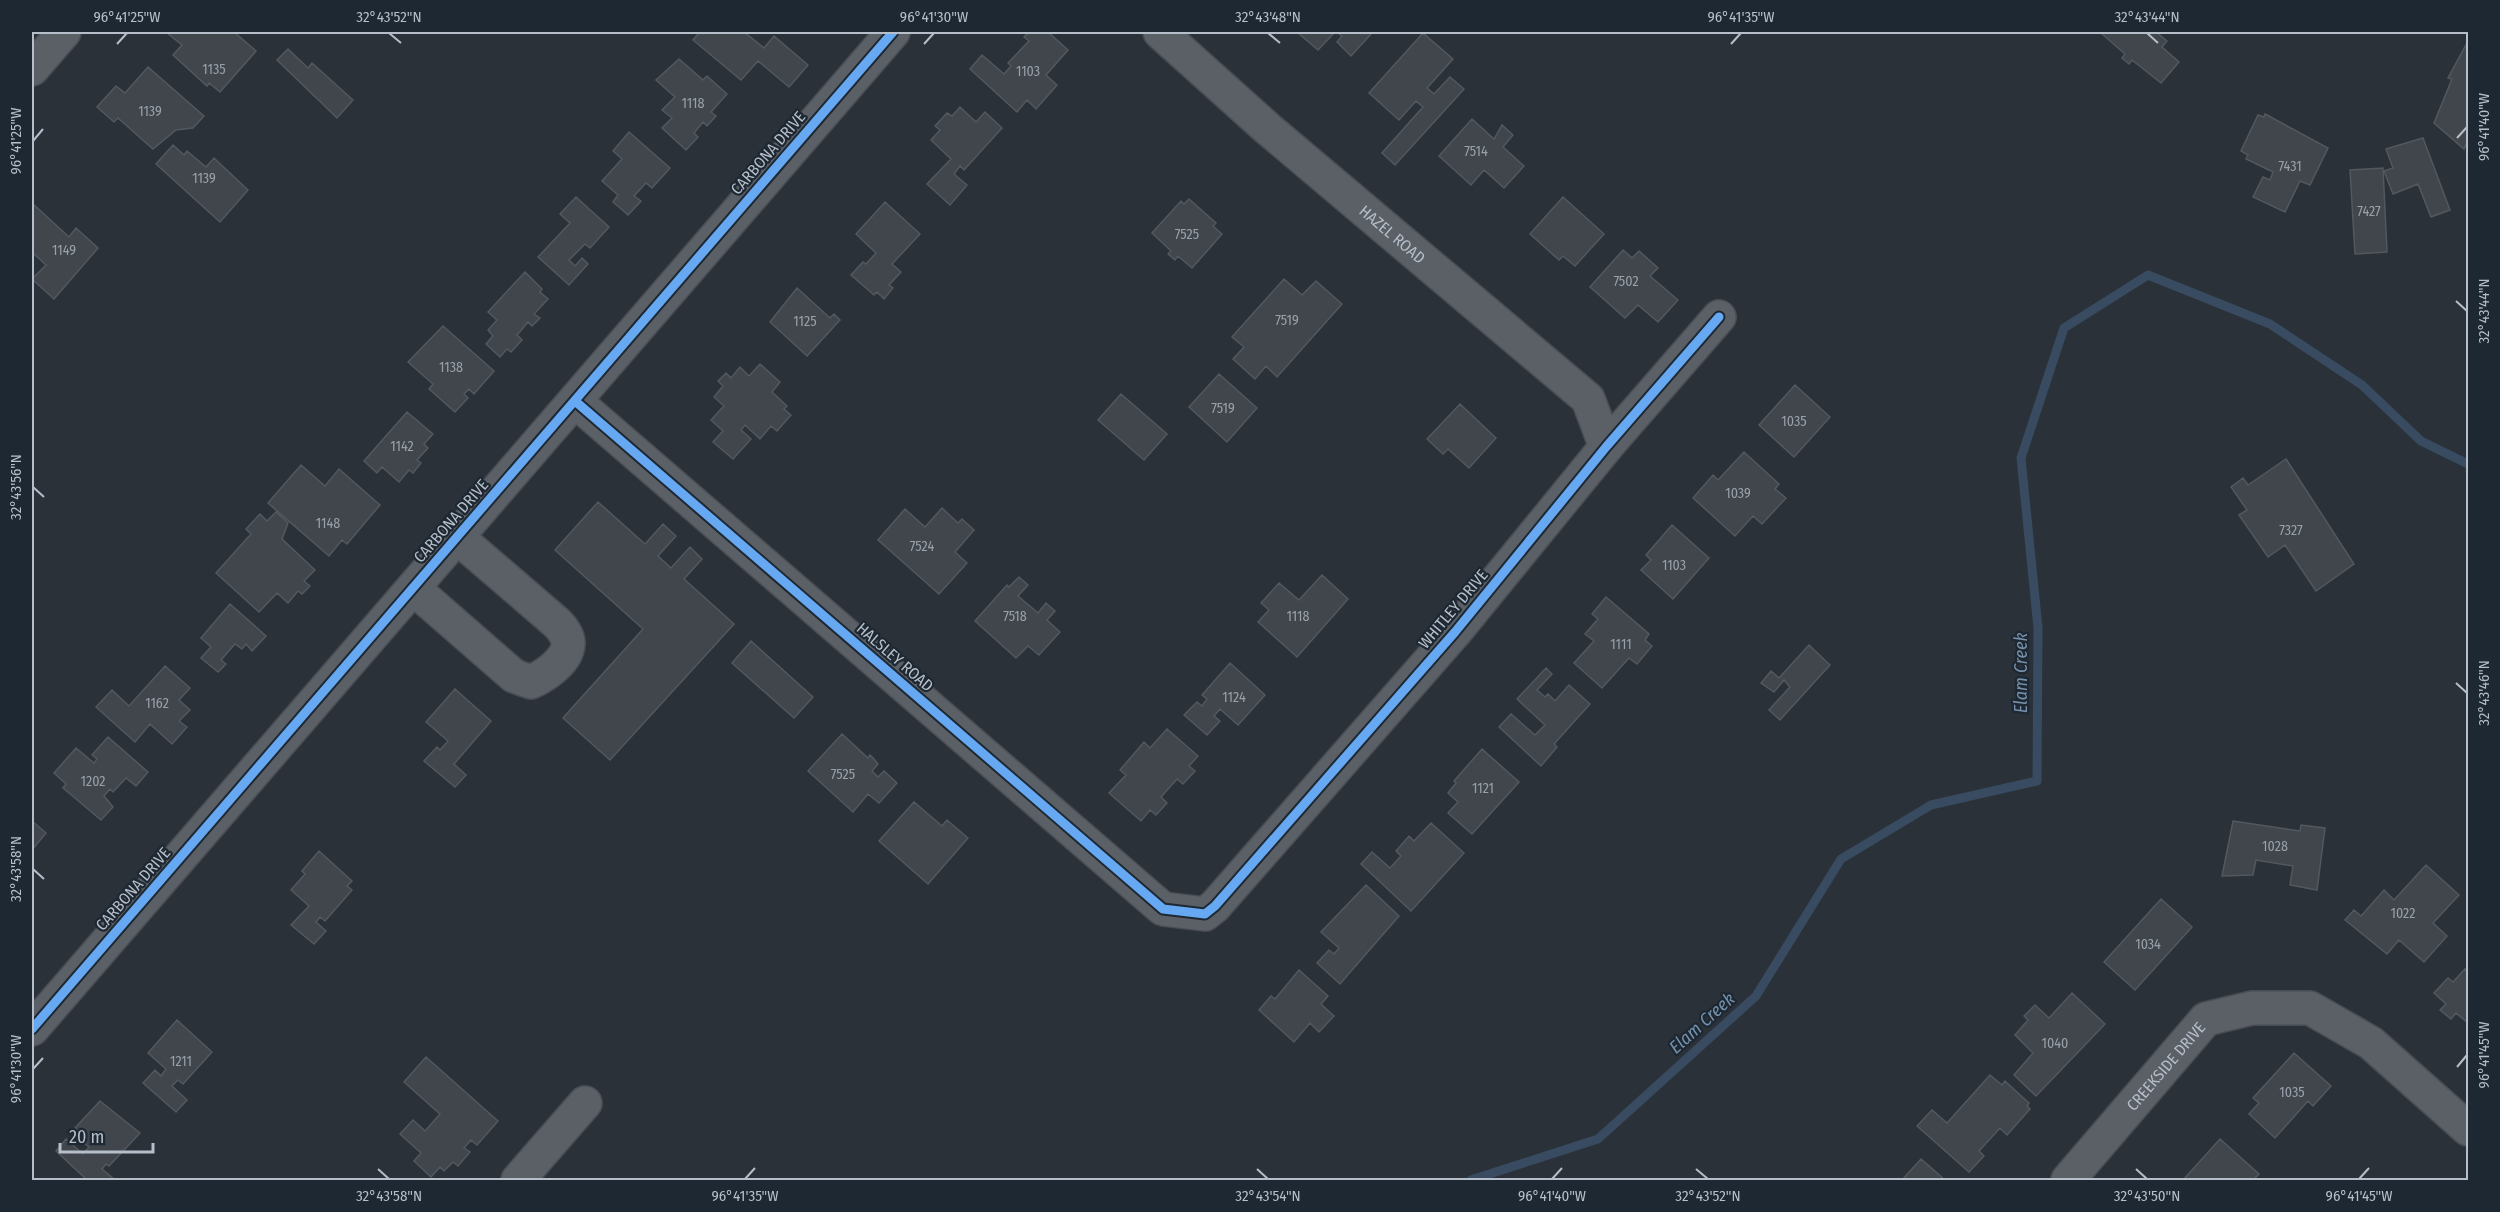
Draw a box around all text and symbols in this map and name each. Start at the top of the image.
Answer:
text: 96°41'25"W [94,8,160,26]
text: 32°43'52"N [356,8,422,26]
text: 96°41'30"W [900,8,968,26]
text: 32°43'48"N [1235,8,1301,26]
text: 96°41'35"W [1707,8,1775,26]
text: 32°43'44"N [2114,8,2180,26]
house number: 1135 [202,61,226,78]
house number: 1103 [1016,63,1040,80]
text: 96°41'40"W [2475,93,2493,161]
house number: 1118 [682,95,705,112]
house number: 1139 [138,103,162,120]
text: 96°41'25"W [7,108,25,174]
street label: CARBONA DRIVE [727,108,809,198]
house number: 7514 [1464,143,1488,160]
house number: 7431 [2278,158,2302,175]
house number: 1139 [192,170,216,187]
street label: HAZEL ROAD [1356,201,1429,267]
house number: 7427 [2357,203,2381,220]
house number: 7525 [1175,226,1199,243]
house number: 1149 [52,242,76,259]
house number: 7502 [1613,273,1639,290]
text: 32°43'44"N [2475,278,2493,344]
house number: 7519 [1275,312,1299,329]
house number: 1125 [793,313,817,330]
house number: 1138 [439,359,463,376]
house number: 7519 [1211,400,1235,417]
house number: 1035 [1781,413,1807,430]
house number: 1142 [390,438,414,455]
text: 32°43'56"N [7,454,25,520]
street label: CARBONA DRIVE [410,476,492,566]
house number: 1039 [1725,485,1751,502]
house number: 1148 [316,515,340,532]
house number: 7327 [2279,522,2303,539]
house number: 7524 [910,538,934,555]
house number: 1103 [1662,557,1686,574]
street label: WHITLEY DRIVE [1414,566,1492,652]
house number: 7518 [1003,608,1027,625]
house number: 1118 [1287,608,1310,625]
street label: HALSLEY ROAD [853,619,937,695]
water label: Elam Creek [2010,633,2032,713]
house number: 1111 [1610,636,1632,653]
text: 32°43'46"N [2475,660,2493,726]
house number: 1124 [1222,689,1246,706]
house number: 1162 [145,695,169,712]
house number: 7525 [831,766,855,783]
house number: 1202 [81,773,105,790]
house number: 1121 [1472,780,1494,797]
text: 32°43'58"N [7,836,25,902]
house number: 1028 [2262,838,2288,855]
street label: CARBONA DRIVE [92,844,174,934]
house number: 1022 [2391,905,2415,922]
house number: 1034 [2135,936,2161,953]
water label: Elam Creek [1665,988,1739,1058]
street label: CREEKSIDE DRIVE [2122,1018,2209,1114]
text: 96°41'45"W [2475,1022,2493,1088]
text: 96°41'30"W [7,1035,25,1103]
house number: 1040 [2042,1035,2068,1052]
house number: 1211 [170,1053,192,1070]
house number: 1035 [2279,1084,2305,1101]
scale bar [60,1116,153,1154]
text: 20 m [69,1126,104,1148]
text: 32°43'58"N [356,1187,422,1205]
text: 96°41'35"W [711,1187,779,1205]
text: 32°43'54"N [1235,1187,1301,1205]
text: 96°41'40"W [1518,1187,1586,1205]
text: 32°43'52"N [1675,1187,1741,1205]
text: 32°43'50"N [2114,1187,2180,1205]
text: 96°41'45"W [2326,1187,2392,1205]

